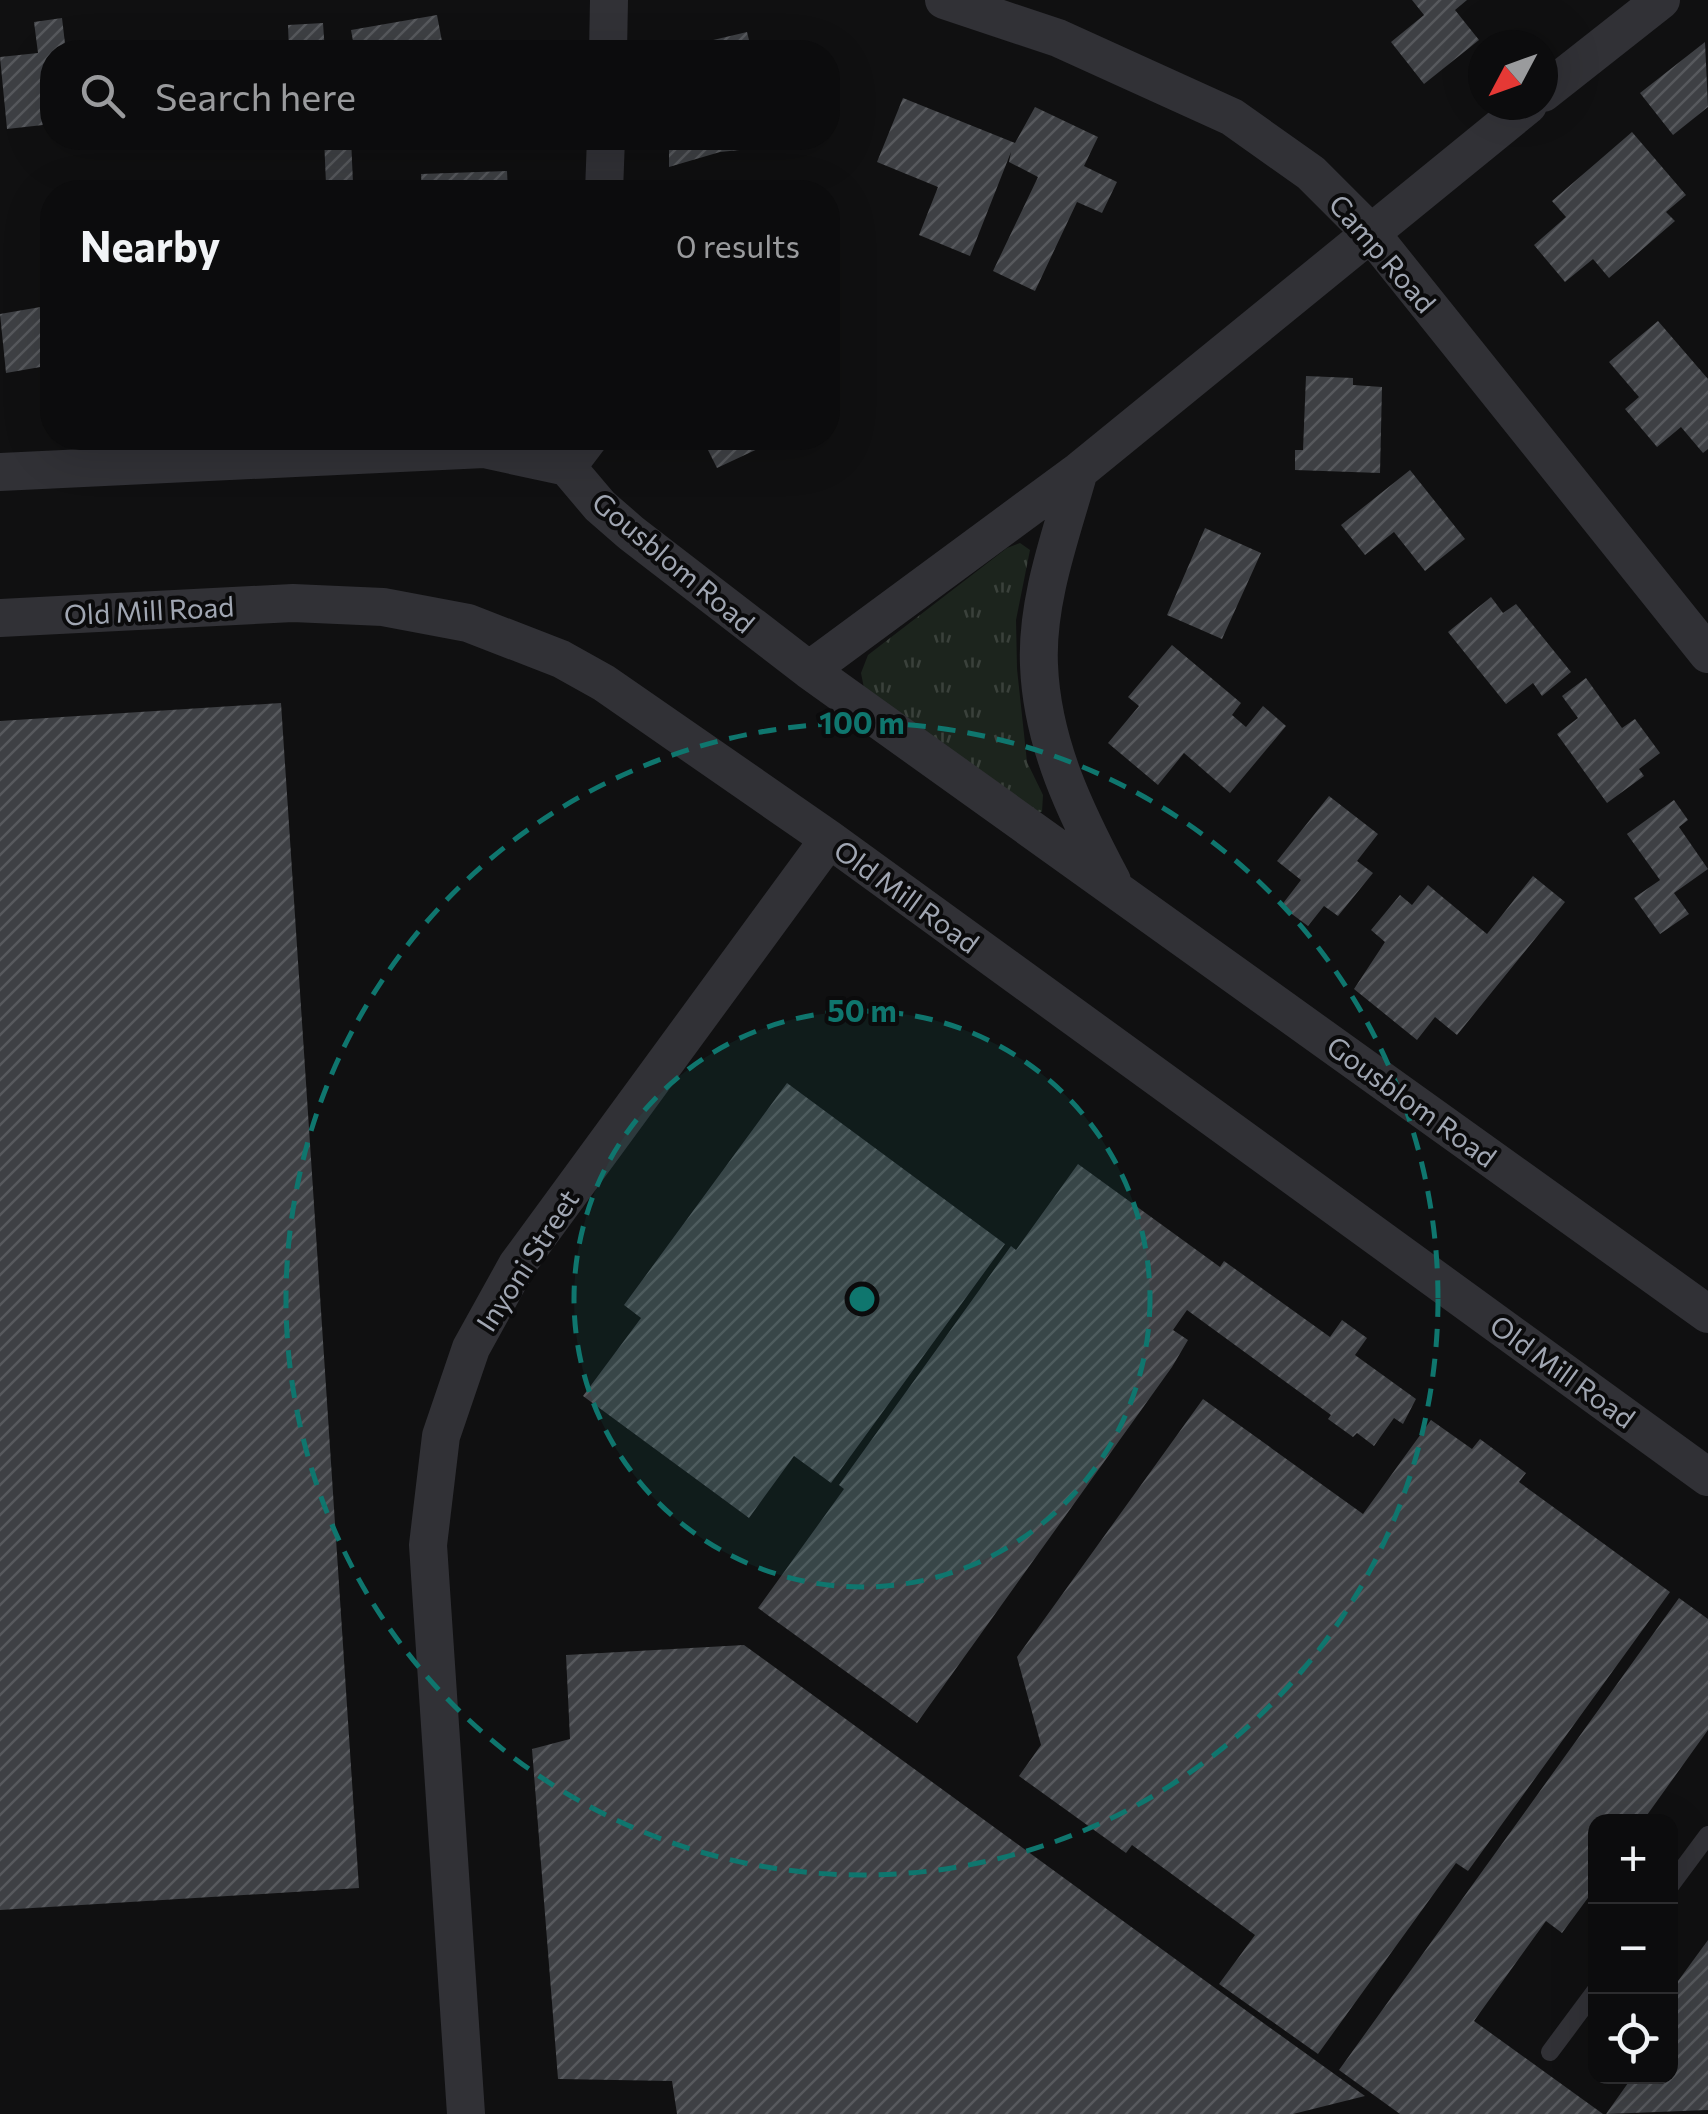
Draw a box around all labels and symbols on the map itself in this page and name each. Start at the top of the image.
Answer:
north arrow [1468,30,1558,120]
street label: Camp Road [1322,187,1444,319]
street label: Gousblom Road [586,484,762,640]
street label: Old Mill Road [63,589,235,631]
text: 100 m [819,703,905,740]
street label: Old Mill Road [828,832,986,960]
text: 50 m [827,991,897,1028]
street label: Gousblom Road [1321,1028,1503,1174]
street label: Inyoni Street [469,1183,585,1337]
centre of rings [844,1281,880,1317]
street label: Old Mill Road [1484,1307,1642,1435]

